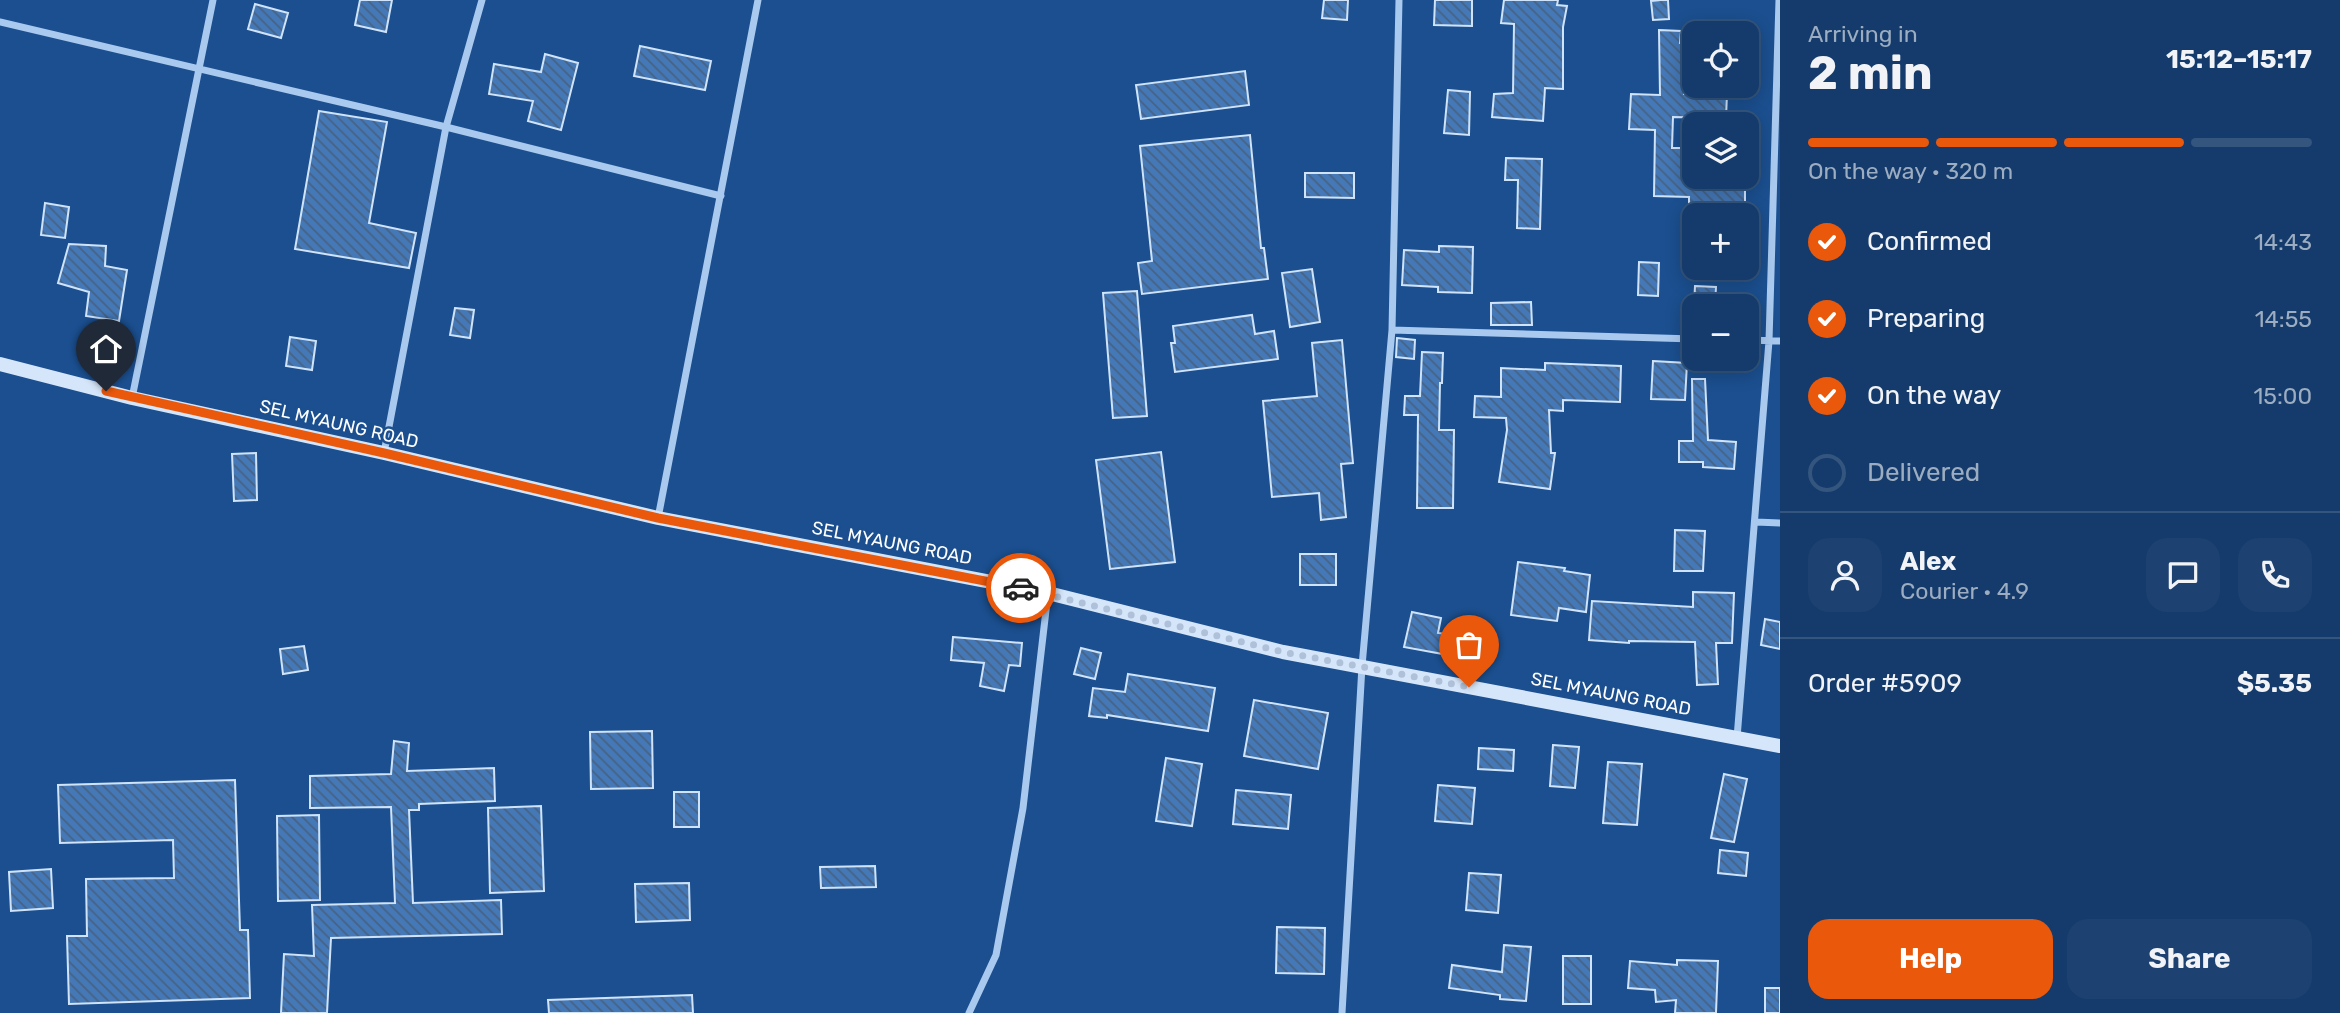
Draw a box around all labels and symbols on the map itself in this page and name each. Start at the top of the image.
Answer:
pin [76,319,136,391]
street label: SEL MYAUNG ROAD [257,395,421,453]
street label: SEL MYAUNG ROAD [810,517,974,569]
courier [986,553,1056,623]
pin [1439,615,1499,687]
street label: SEL MYAUNG ROAD [1529,668,1693,720]

